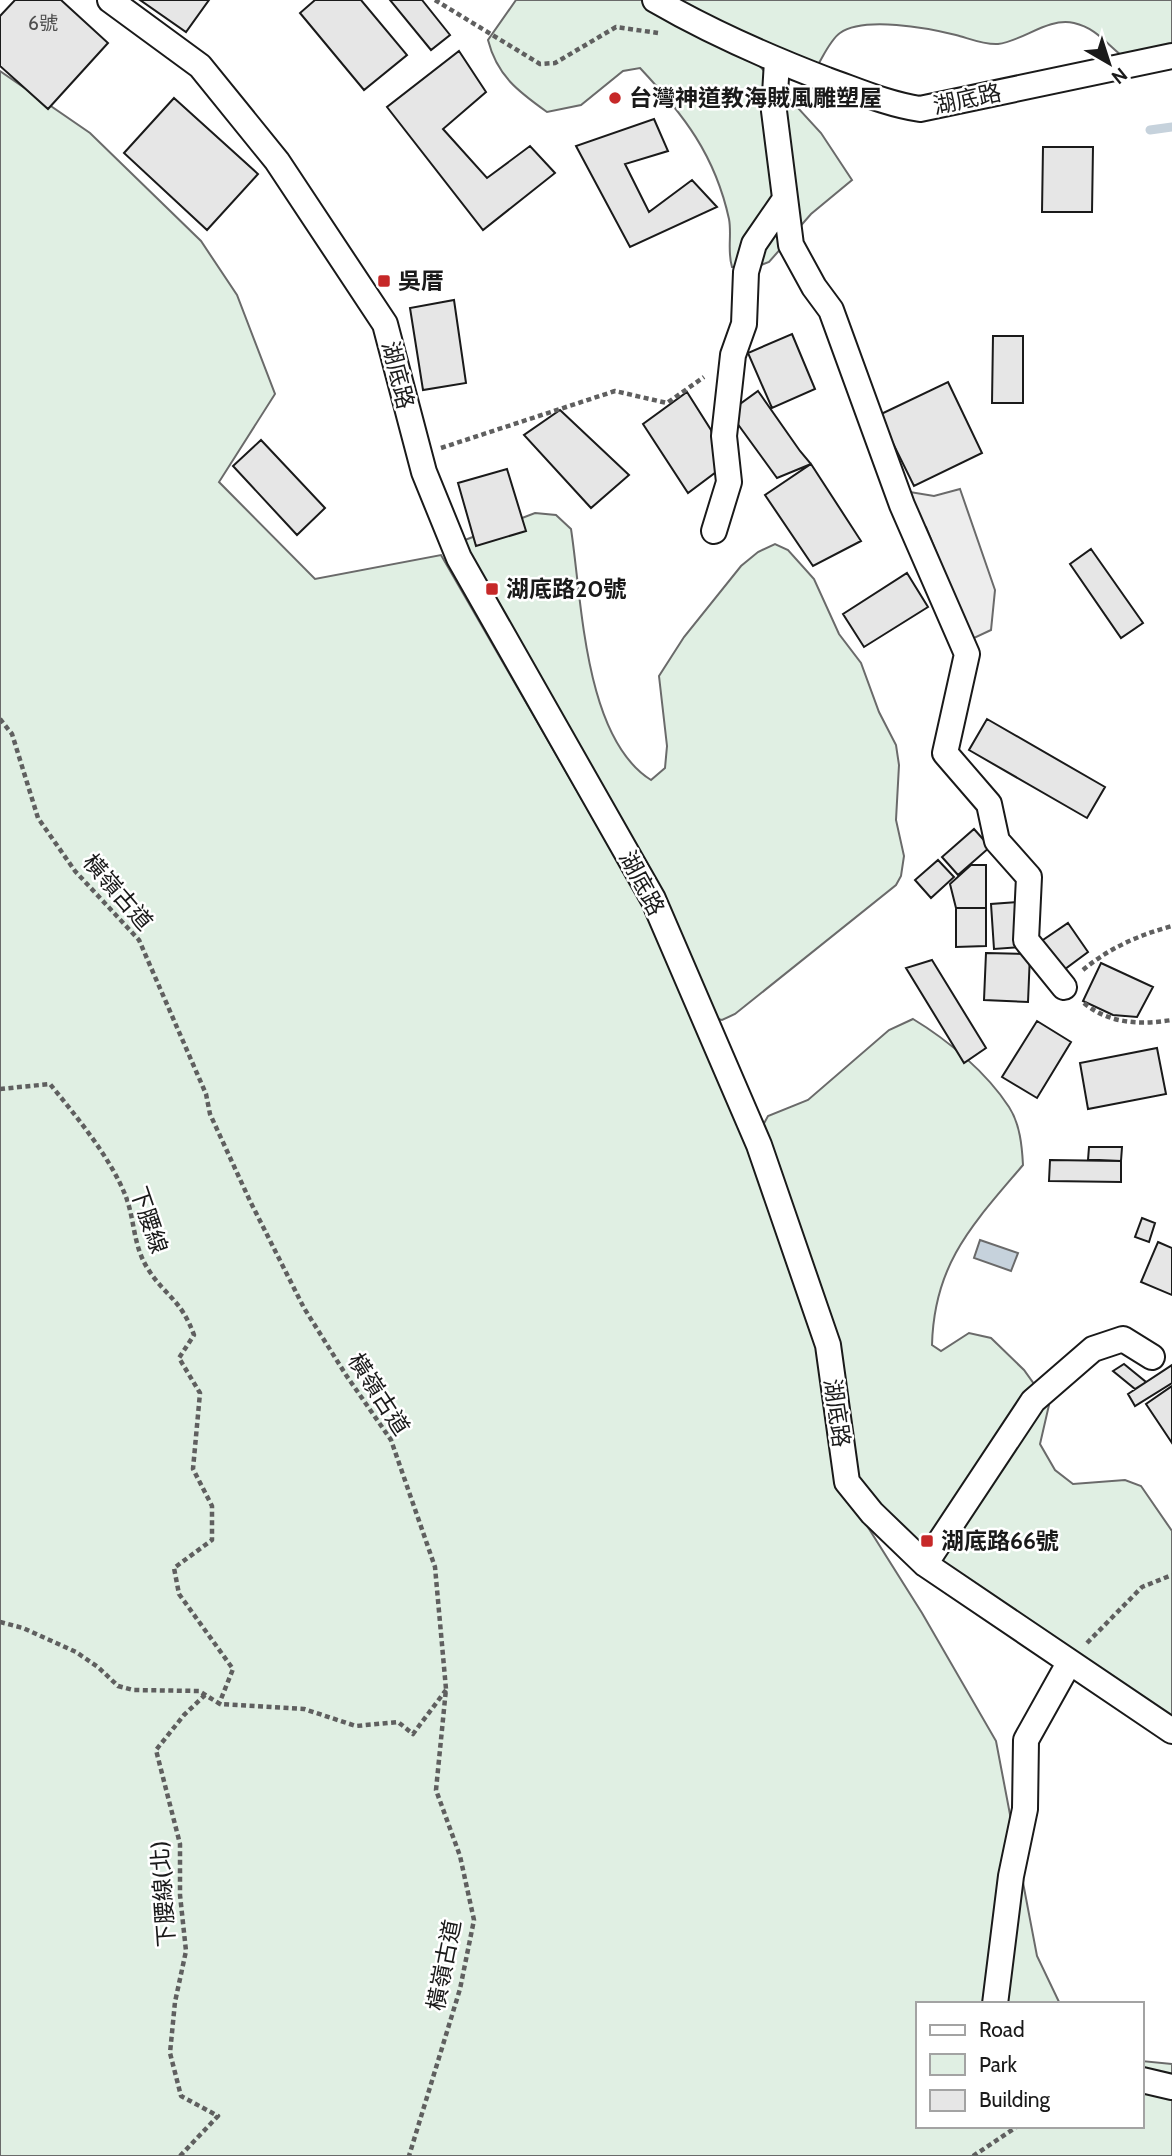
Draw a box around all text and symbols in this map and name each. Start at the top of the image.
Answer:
house number: 6號 [28,12,58,35]
north arrow [1074,28,1144,98]
text: N [1107,63,1132,89]
street label: 湖底路 [930,78,1004,120]
place label: 台灣神道教海賊風雕塑屋 [629,84,882,112]
marker: 台灣神道教海賊風雕塑屋 [607,90,623,106]
place label: 吳厝 [398,267,444,295]
marker: 吳厝 [376,273,392,289]
street label: 湖底路 [376,338,420,412]
place label: 湖底路20號 [506,575,626,603]
marker: 湖底路20號 [484,581,500,597]
street label: 湖底路 [613,846,671,920]
street label: 橫嶺古道 [77,848,159,936]
street label: 下腰線 [125,1183,173,1257]
street label: 橫嶺古道 [342,1348,416,1440]
street label: 湖底路 [818,1377,856,1449]
place label: 湖底路66號 [941,1527,1059,1555]
marker: 湖底路66號 [919,1533,935,1549]
street label: 下腰線(北) [145,1840,181,1948]
street label: 橫嶺古道 [421,1917,467,2013]
legend [916,2002,1144,2128]
text: Road [979,2017,1025,2042]
text: Park [979,2052,1017,2077]
text: Building [979,2087,1051,2112]

